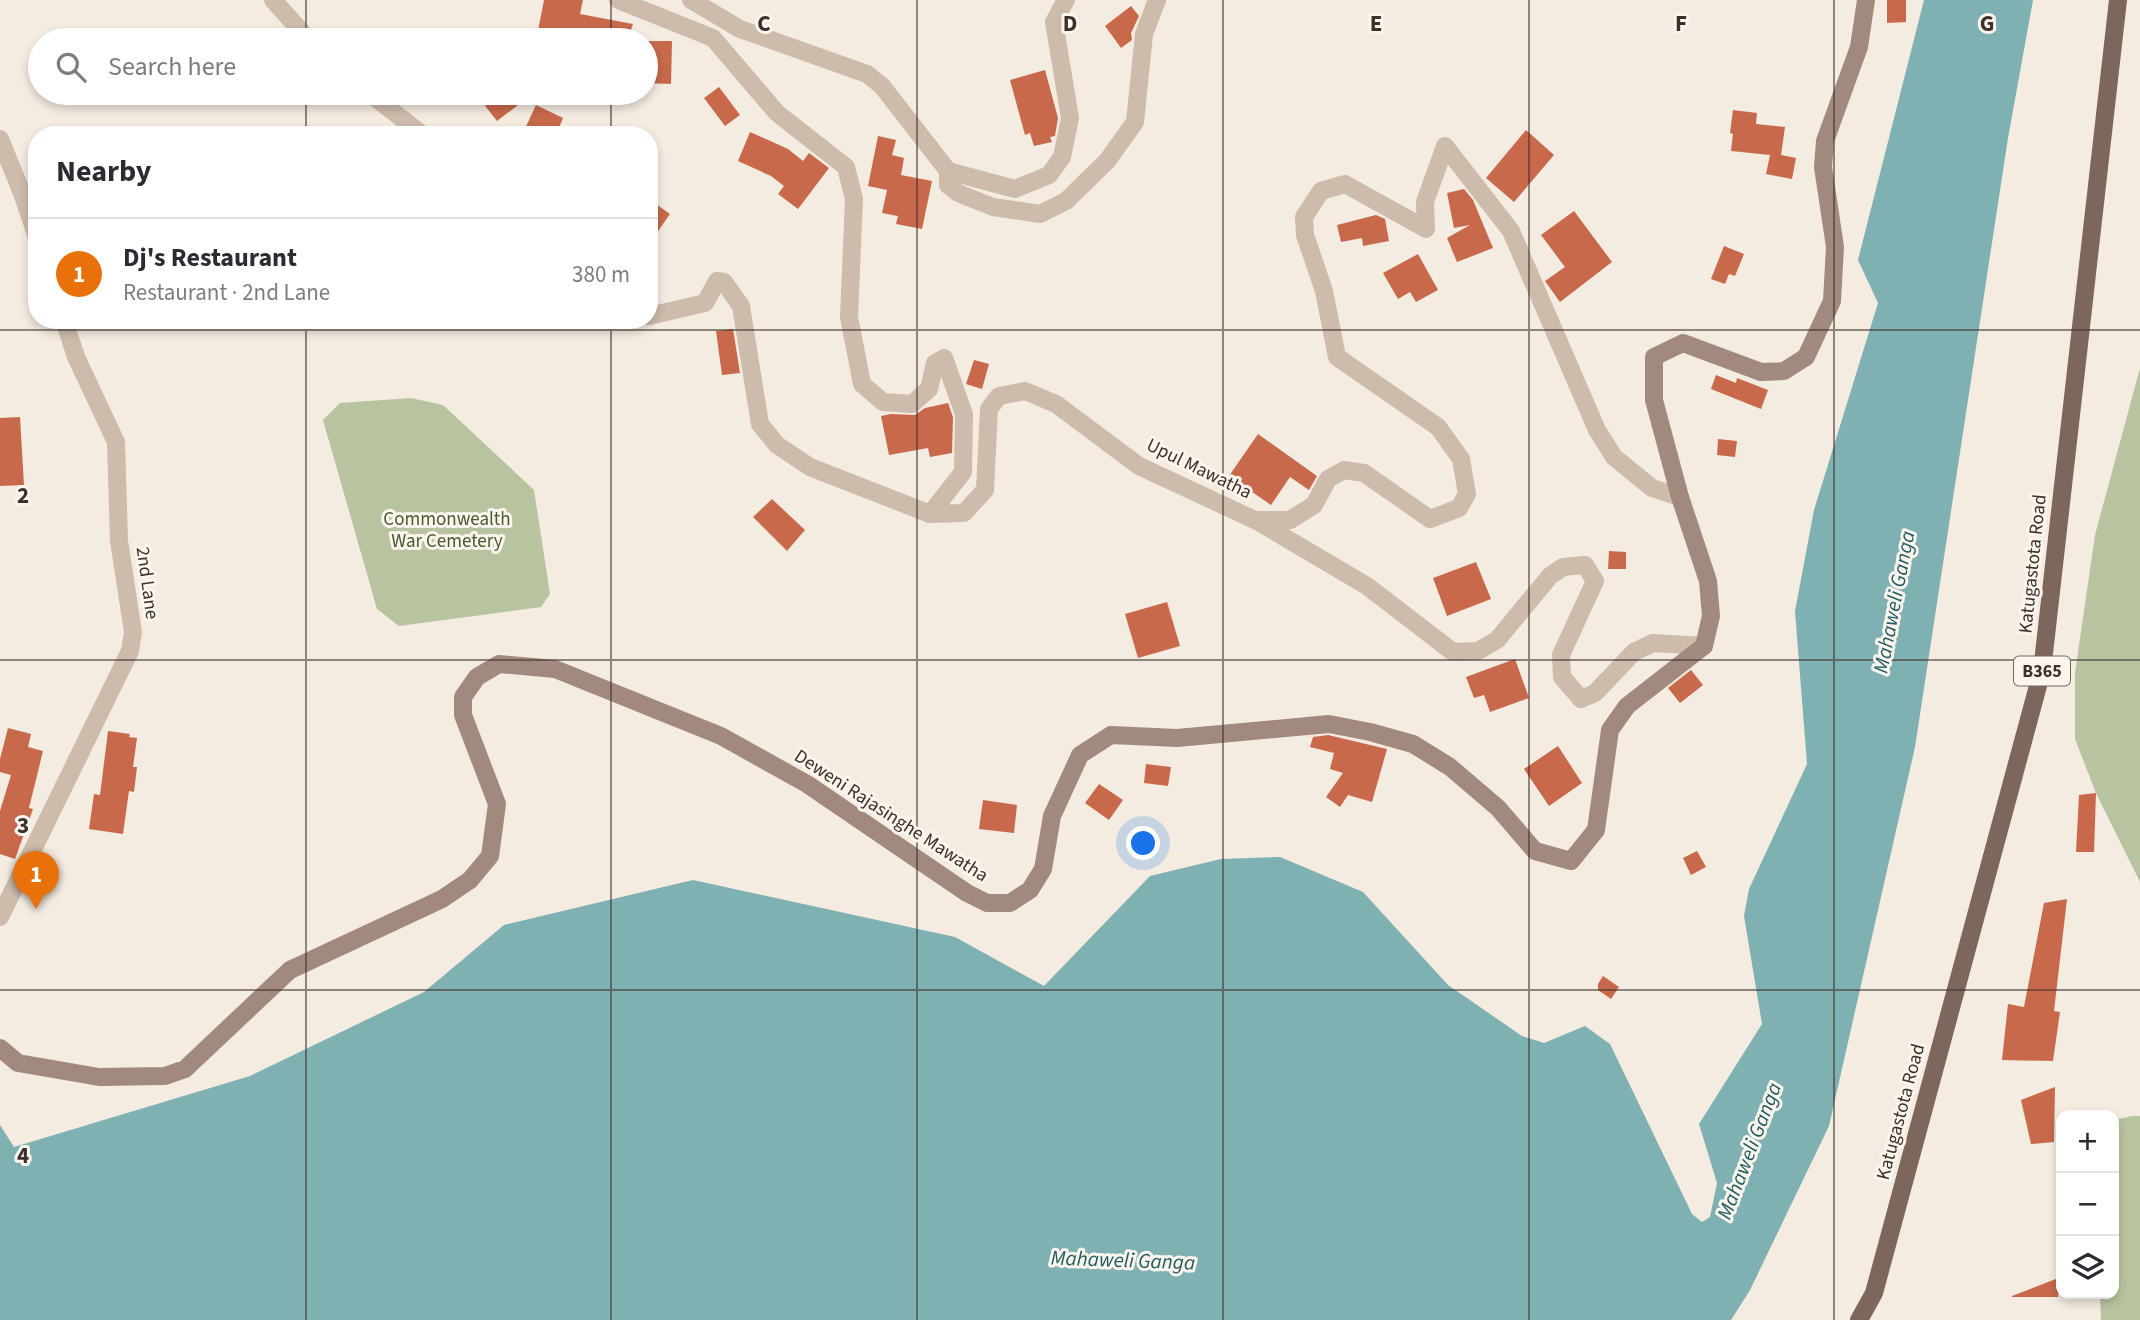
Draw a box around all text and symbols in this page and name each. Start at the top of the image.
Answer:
text: C [757,7,771,40]
text: D [1063,7,1077,40]
text: E [1370,7,1382,40]
text: F [1675,7,1687,40]
text: G [1980,7,1994,40]
search box [28,28,658,105]
icon: search [52,48,90,86]
text: Search here [108,48,236,85]
text: Nearby [56,150,151,193]
text: Dj's Restaurant [123,239,297,276]
text: 1 [73,258,85,291]
text: 380 m [572,258,630,291]
text: Restaurant · 2nd Lane [123,276,330,309]
street label: Upul Mawatha [1142,432,1256,506]
text: 2 [17,479,29,512]
street label: Katugastota Road [2012,493,2054,635]
park label: Commonwealth War Cemetery [383,506,511,555]
water label: Mahaweli Ganga [1865,528,1923,676]
street label: 2nd Lane [129,545,165,621]
road number: B365 [2014,656,2070,686]
street label: Deweni Rajasinghe Mawatha [789,743,993,889]
text: 3 [17,809,29,842]
your location [1126,826,1160,860]
pin: 1 [13,851,59,909]
street label: Katugastota Road [1870,1041,1932,1183]
water label: Mahaweli Ganga [1709,1078,1789,1224]
map controls [2056,1110,2119,1299]
button: + [2056,1110,2119,1173]
text: 4 [17,1139,29,1172]
button: − [2056,1173,2119,1236]
button: layers [2056,1236,2119,1299]
water label: Mahaweli Ganga [1050,1242,1196,1278]

